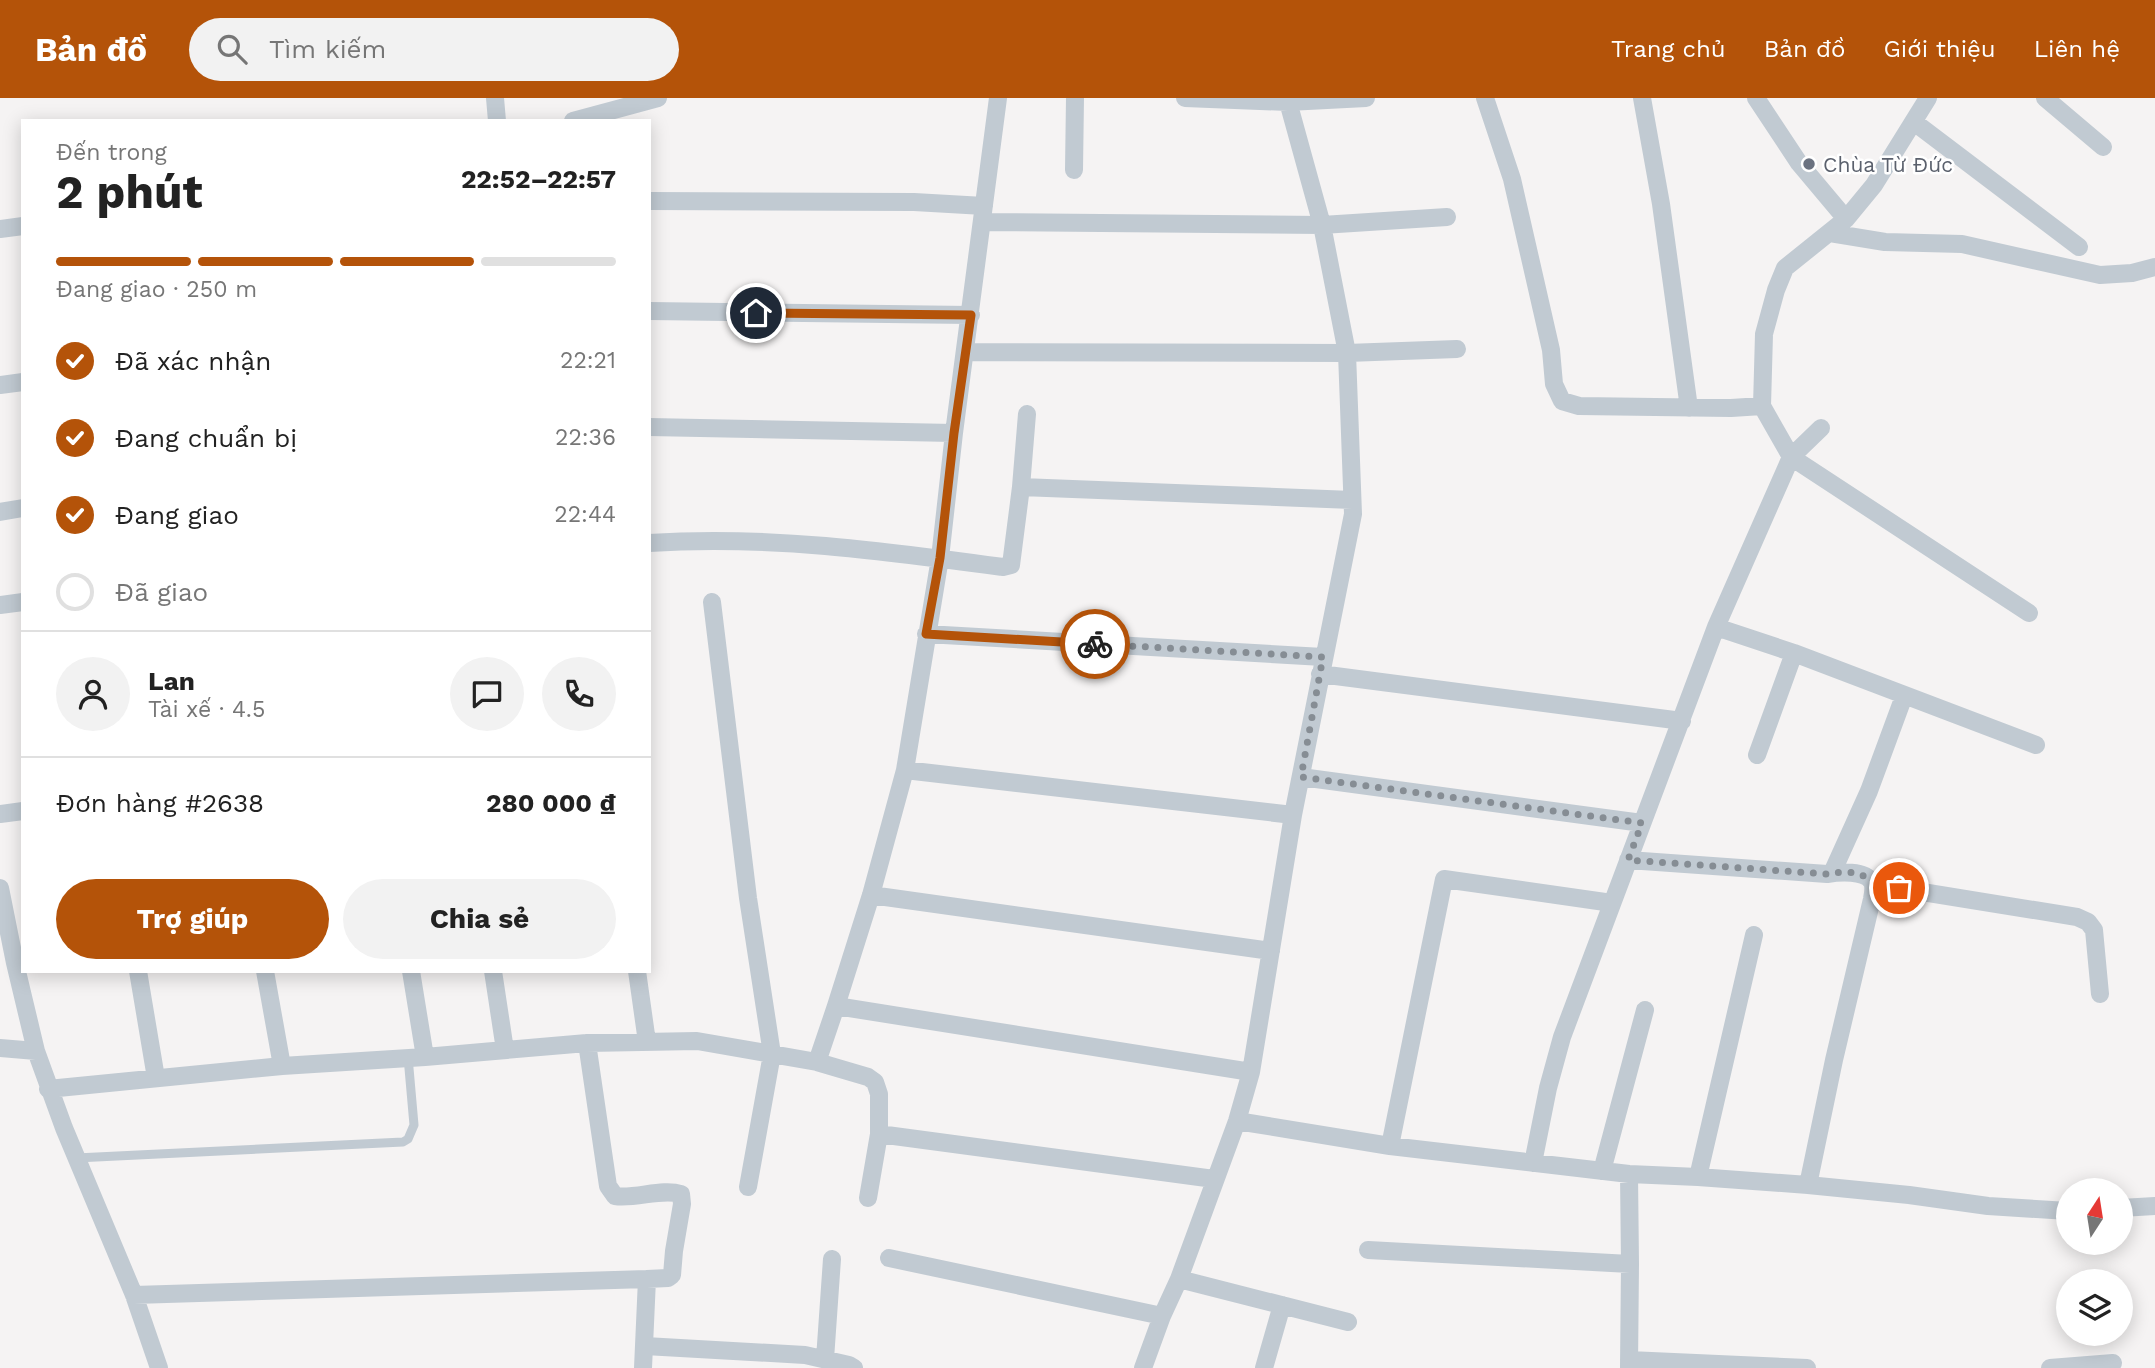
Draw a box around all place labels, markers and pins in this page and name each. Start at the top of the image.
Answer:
place label: Chùa Từ Đức [1823,152,1953,177]
marker: Chùa Từ Đức [1801,156,1817,172]
pin [726,283,786,343]
pin [1869,858,1929,918]

